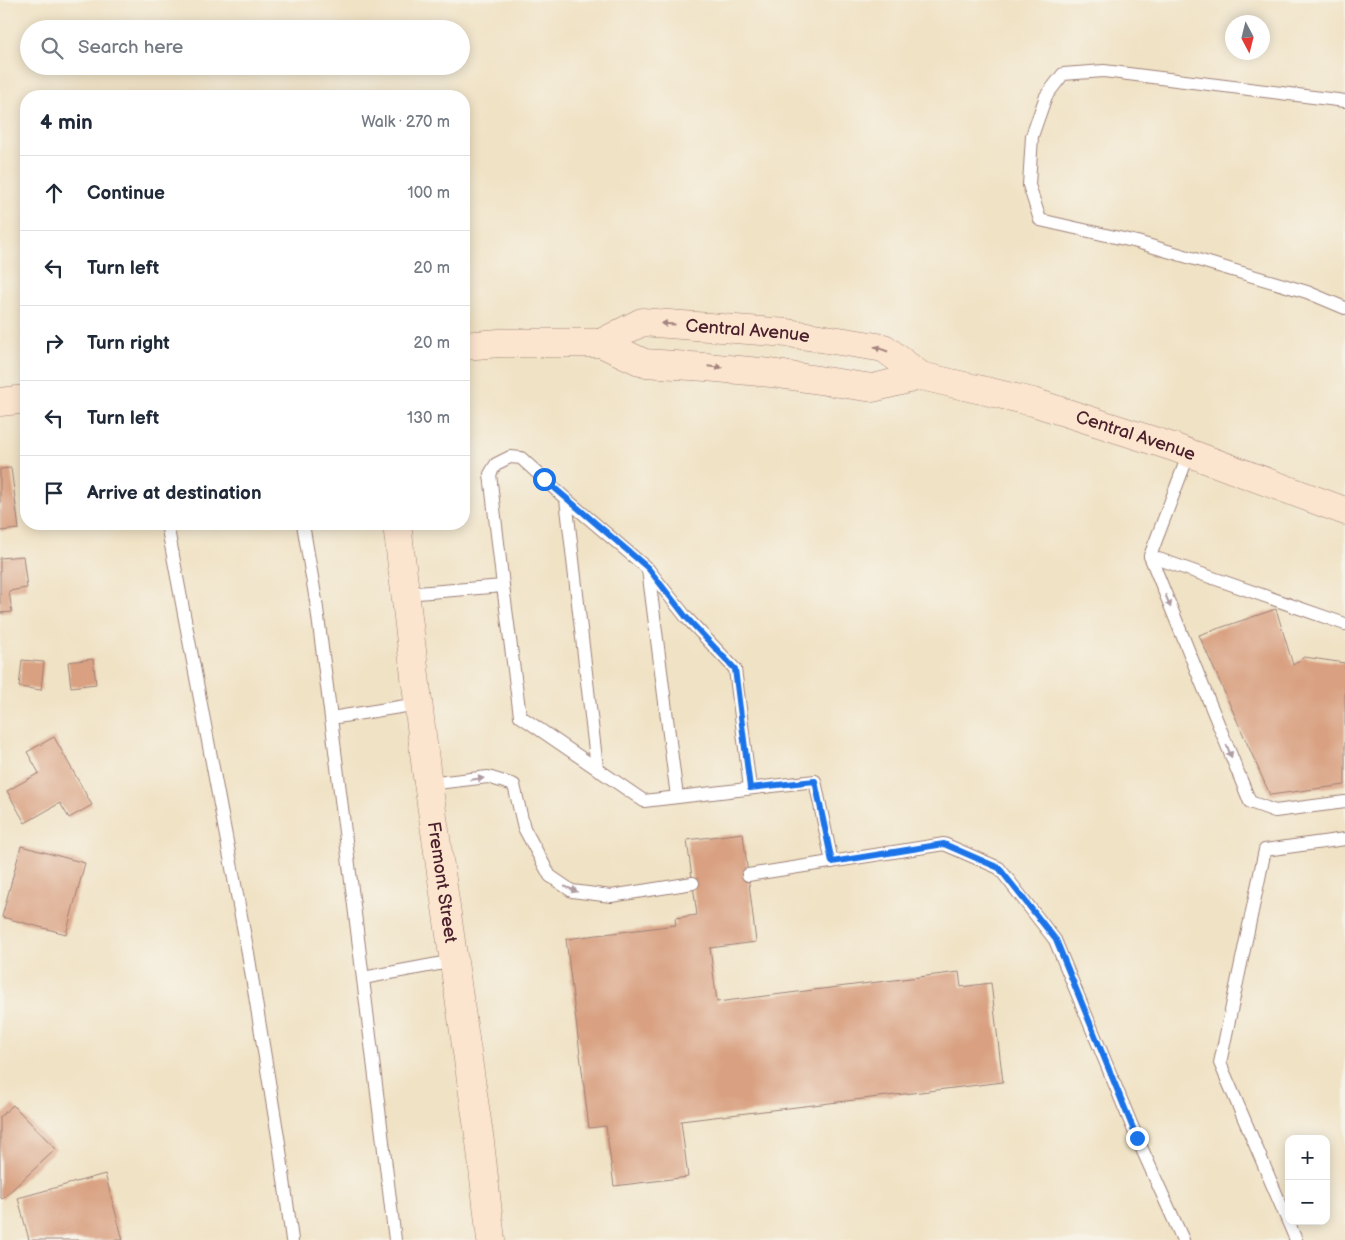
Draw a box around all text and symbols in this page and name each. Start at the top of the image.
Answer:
north arrow [1225,15,1270,60]
search box [20,20,470,75]
icon: search [38,34,66,62]
text: Search here [78,36,183,59]
text: 4 min [40,110,93,135]
text: Walk · 270 m [361,113,450,132]
icon: ahead [40,179,68,207]
text: Continue [87,182,165,205]
text: 100 m [407,184,450,203]
icon: left [40,254,68,282]
text: Turn left [87,257,159,280]
text: 20 m [414,259,450,278]
street label: Central Avenue [685,315,812,347]
one-way arrow [660,319,676,327]
icon: right [40,329,68,357]
text: Turn right [87,332,170,355]
text: 20 m [414,334,450,353]
one-way arrow [873,345,888,353]
one-way arrow [707,364,723,372]
icon: left [40,404,68,432]
street label: Central Avenue [1073,406,1199,466]
text: Turn left [87,407,159,430]
text: 130 m [407,409,450,428]
route start [533,468,556,491]
icon: arrive [40,479,68,507]
text: Arrive at destination [87,482,262,505]
one-way arrow [1165,594,1173,608]
one-way arrow [1226,744,1234,759]
one-way arrow [469,774,485,782]
street label: Fremont Street [423,820,461,945]
one-way arrow [564,884,579,893]
route end [1126,1127,1149,1150]
map controls [1285,1135,1330,1225]
button: + [1285,1135,1330,1180]
button: − [1285,1180,1330,1225]

